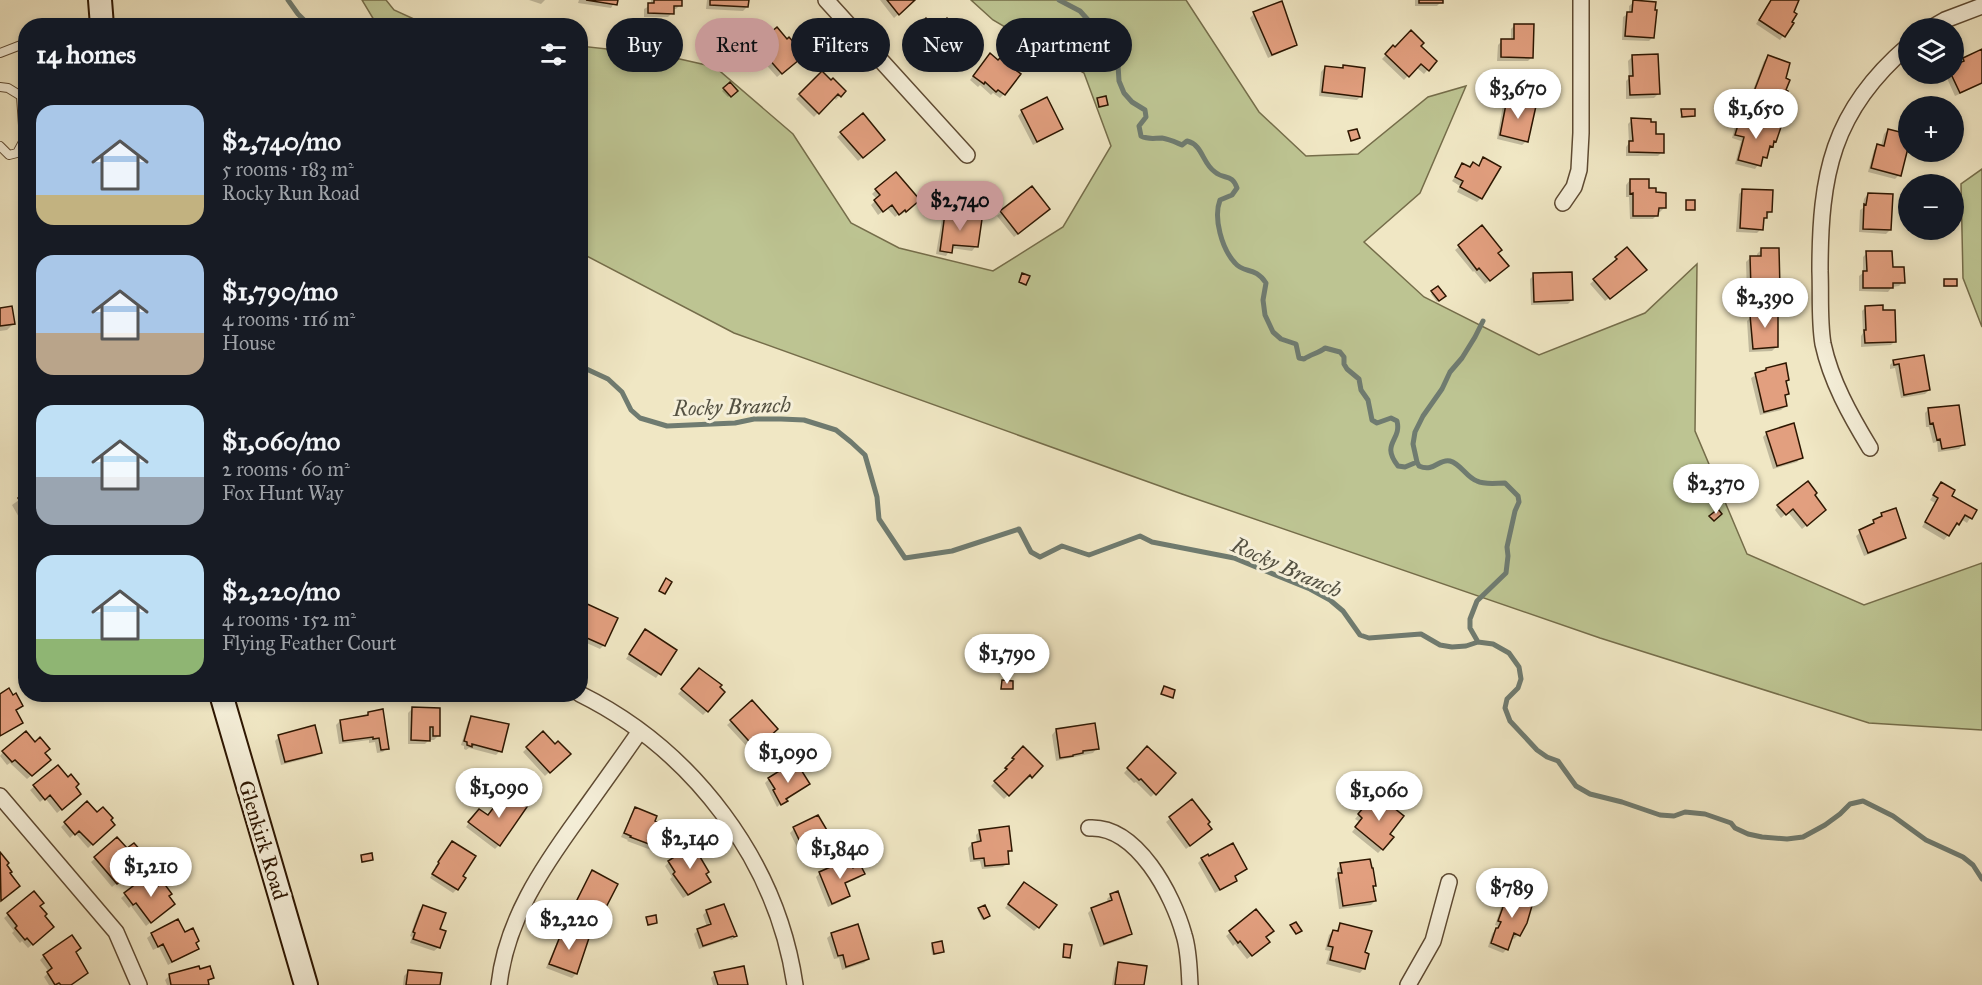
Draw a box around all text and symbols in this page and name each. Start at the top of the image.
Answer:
chip: Buy [606,18,683,72]
chip: Rent [695,18,779,72]
chip: Filters [791,18,890,72]
chip: New [902,18,984,72]
chip: Apartment [996,18,1132,72]
map controls [1898,18,1964,240]
button: layers [1898,18,1964,84]
text: 14 homes [36,38,136,70]
icon: filters [537,38,570,71]
pin: $3,670 [1469,69,1567,120]
text: $3,670 [1489,76,1547,100]
pin: $1,650 [1707,89,1805,140]
text: $1,650 [1728,96,1784,120]
button: + [1898,96,1964,162]
text: $2,740/mo [222,125,341,157]
icon: home [84,129,156,201]
text: 5 rooms · 183 m² [222,157,354,181]
button: − [1898,174,1964,240]
text: Rocky Run Road [222,181,360,205]
pin: $2,740 [911,181,1009,232]
text: $2,740 [930,188,990,212]
text: $1,790/mo [222,275,338,307]
pin: $2,390 [1716,278,1814,329]
icon: home [84,279,156,351]
text: $2,390 [1736,285,1794,309]
text: 4 rooms · 116 m² [222,307,355,331]
text: House [222,331,276,355]
water label: Rocky Branch [672,391,792,422]
text: $1,060/mo [222,425,340,457]
icon: home [84,429,156,501]
text: 2 rooms · 60 m² [222,457,350,481]
pin: $2,370 [1667,464,1765,515]
text: $2,370 [1687,471,1745,495]
text: Fox Hunt Way [222,481,343,505]
water label: Rocky Branch [1226,531,1346,604]
text: $2,220/mo [222,575,340,607]
icon: home [84,579,156,651]
text: 4 rooms · 152 m² [222,607,356,631]
text: Flying Feather Court [222,631,396,655]
pin: $1,790 [958,634,1056,685]
text: $1,790 [979,641,1035,665]
pin: $1,090 [739,733,837,784]
text: $1,090 [758,740,818,764]
pin: $1,090 [450,768,548,819]
pin: $1,060 [1330,771,1428,822]
text: $1,090 [469,775,529,799]
street label: Glenkirk Road [233,777,294,903]
text: $1,060 [1350,778,1408,802]
pin: $2,140 [641,819,739,870]
text: $2,140 [661,826,719,850]
pin: $1,840 [791,829,889,880]
text: $1,840 [811,836,869,860]
pin: $1,210 [102,847,200,898]
text: $1,210 [124,854,178,878]
pin: $789 [1476,868,1548,919]
text: $789 [1490,875,1534,899]
pin: $2,220 [520,900,618,951]
text: $2,220 [540,907,598,931]

